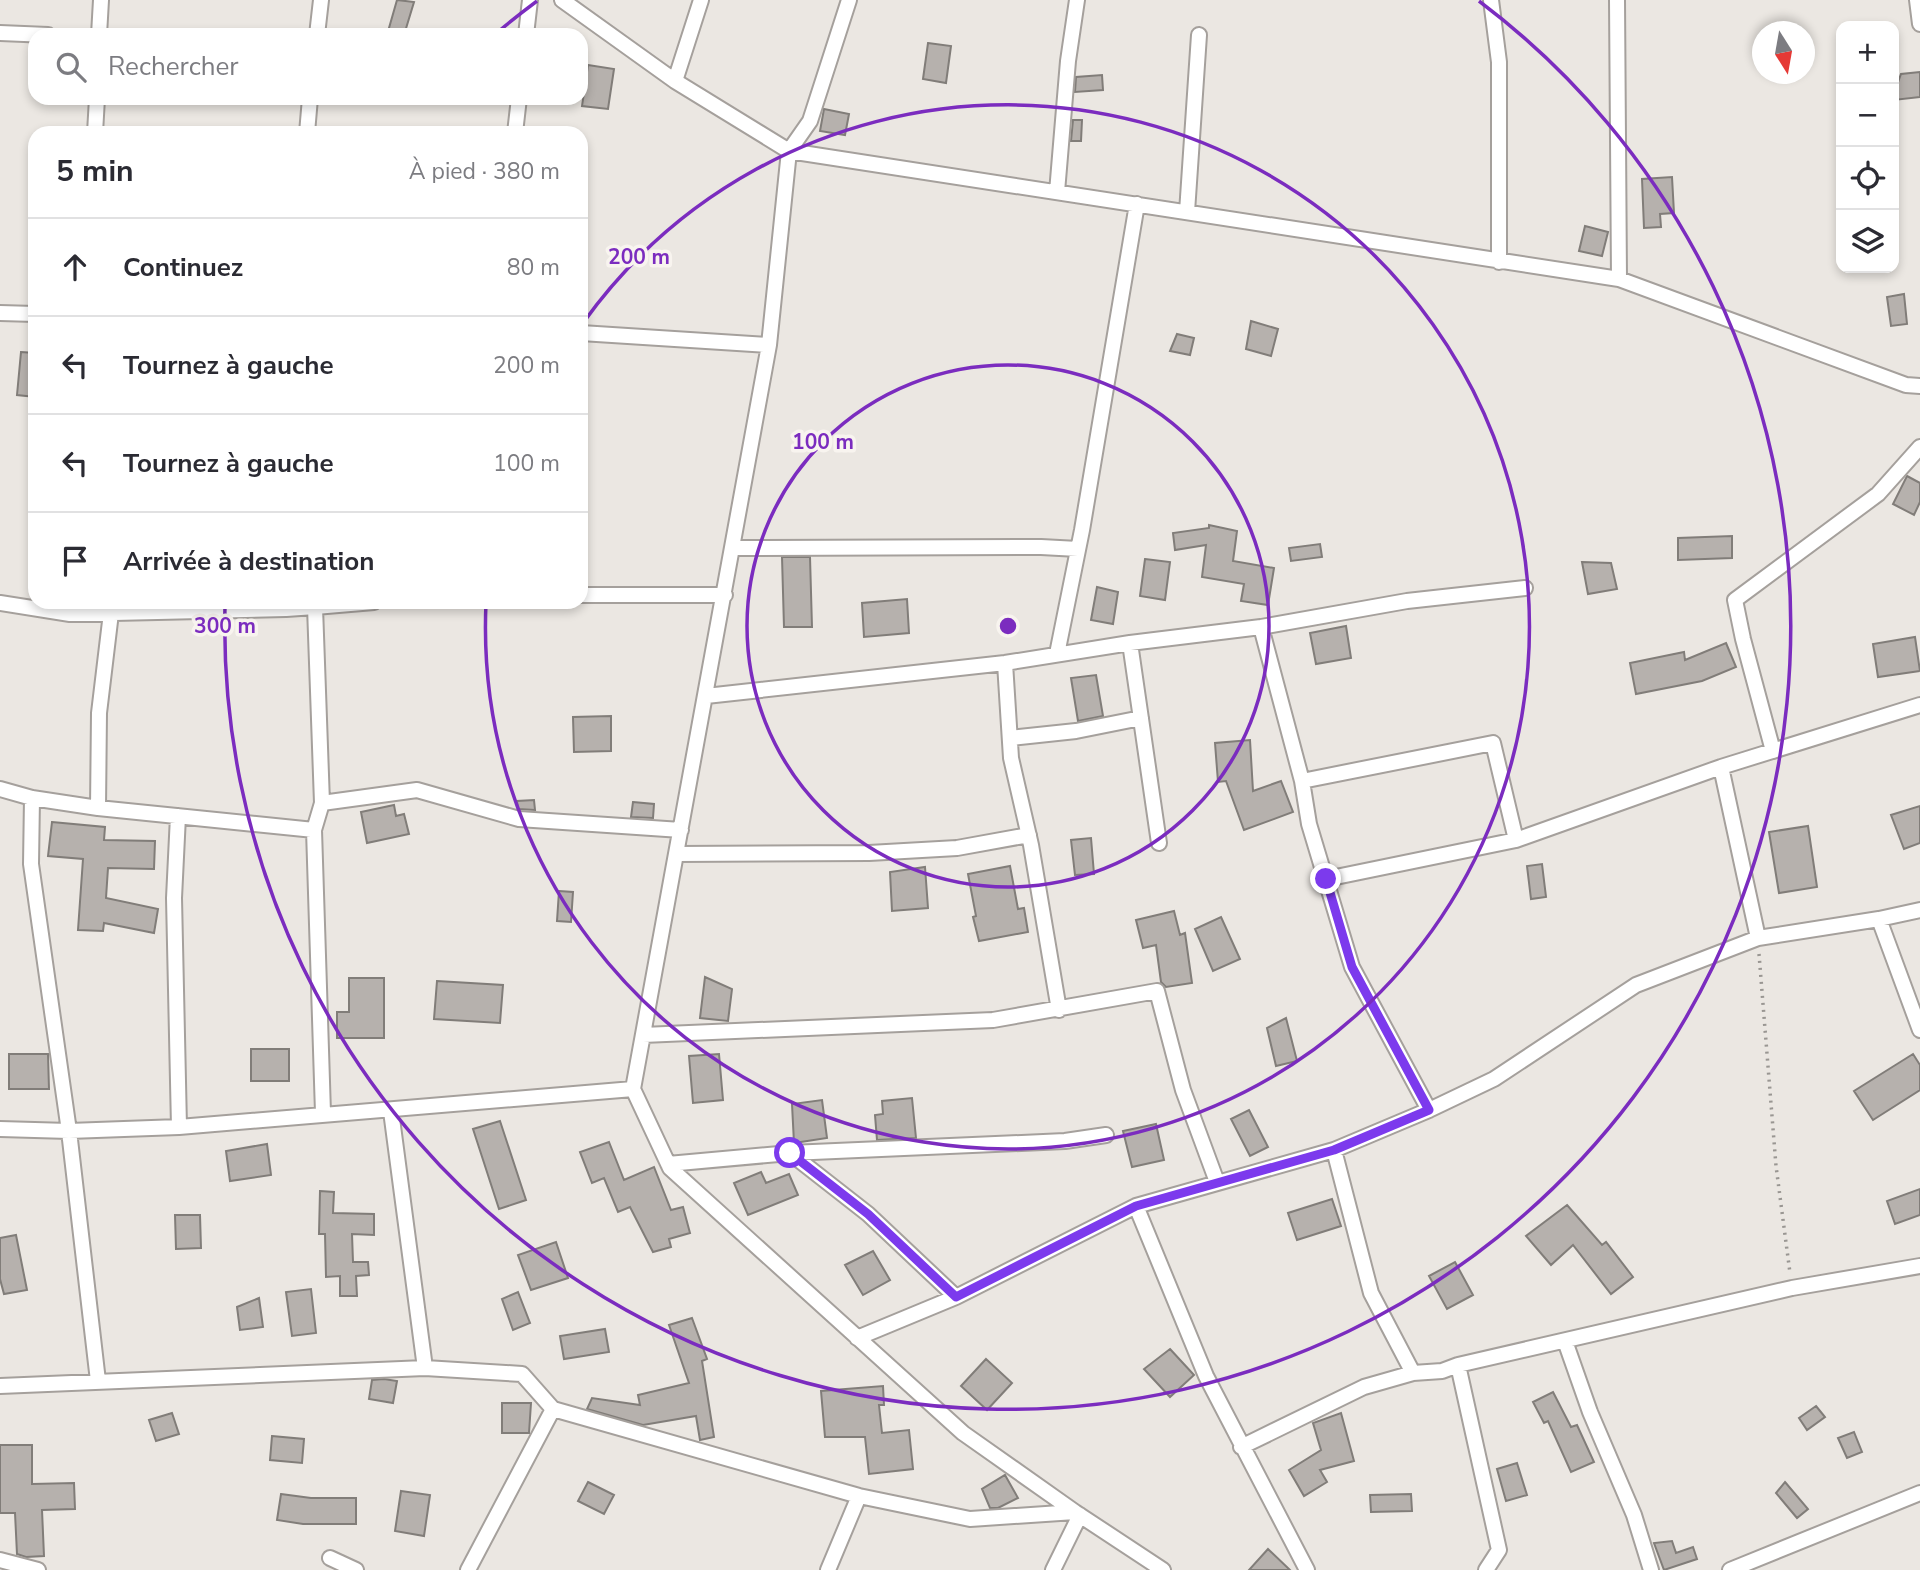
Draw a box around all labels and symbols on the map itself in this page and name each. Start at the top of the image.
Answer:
north arrow [1752,21,1815,84]
text: 200 m [608,243,670,271]
text: 100 m [792,428,854,456]
text: 300 m [194,612,256,640]
centre of rings [996,614,1020,638]
route end [1310,863,1341,894]
route start [774,1137,805,1168]

